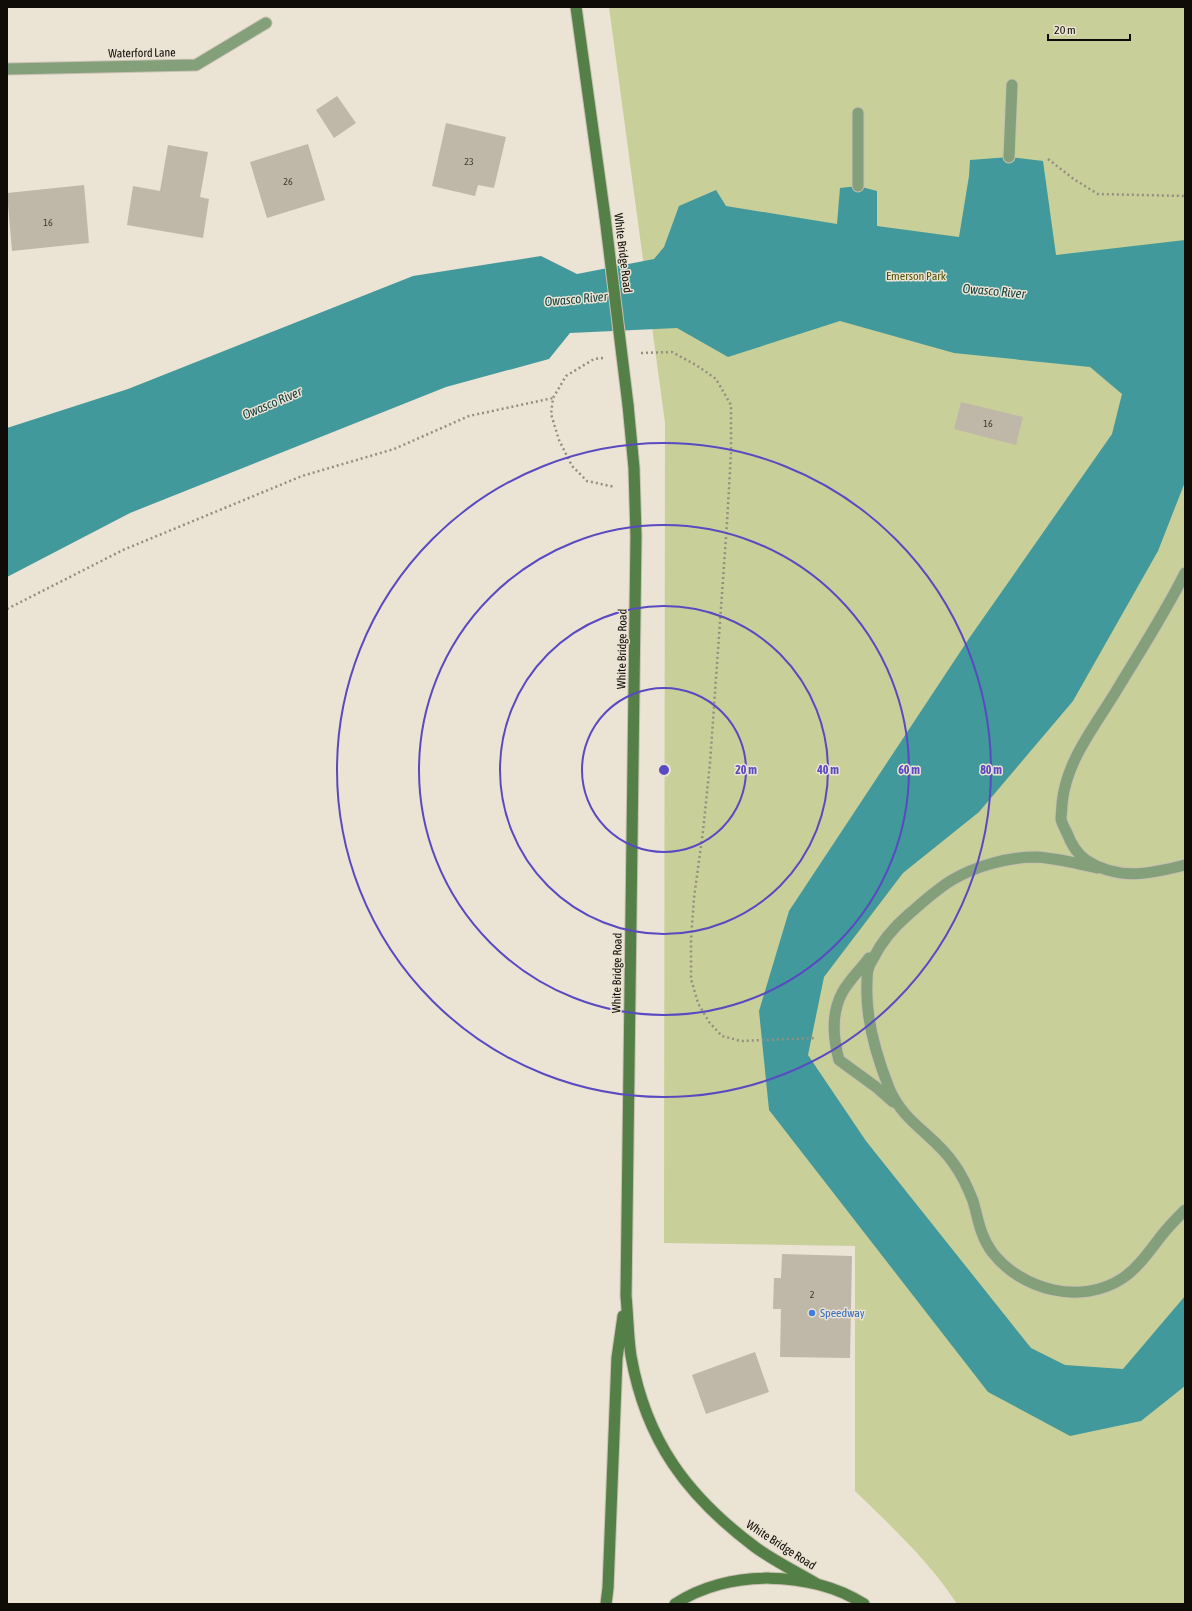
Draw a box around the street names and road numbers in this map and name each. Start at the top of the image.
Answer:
street label: Waterford Lane [108,45,176,61]
street label: White Bridge Road [611,212,635,294]
street label: White Bridge Road [614,609,630,689]
street label: White Bridge Road [609,933,625,1013]
street label: White Bridge Road [744,1517,818,1573]

